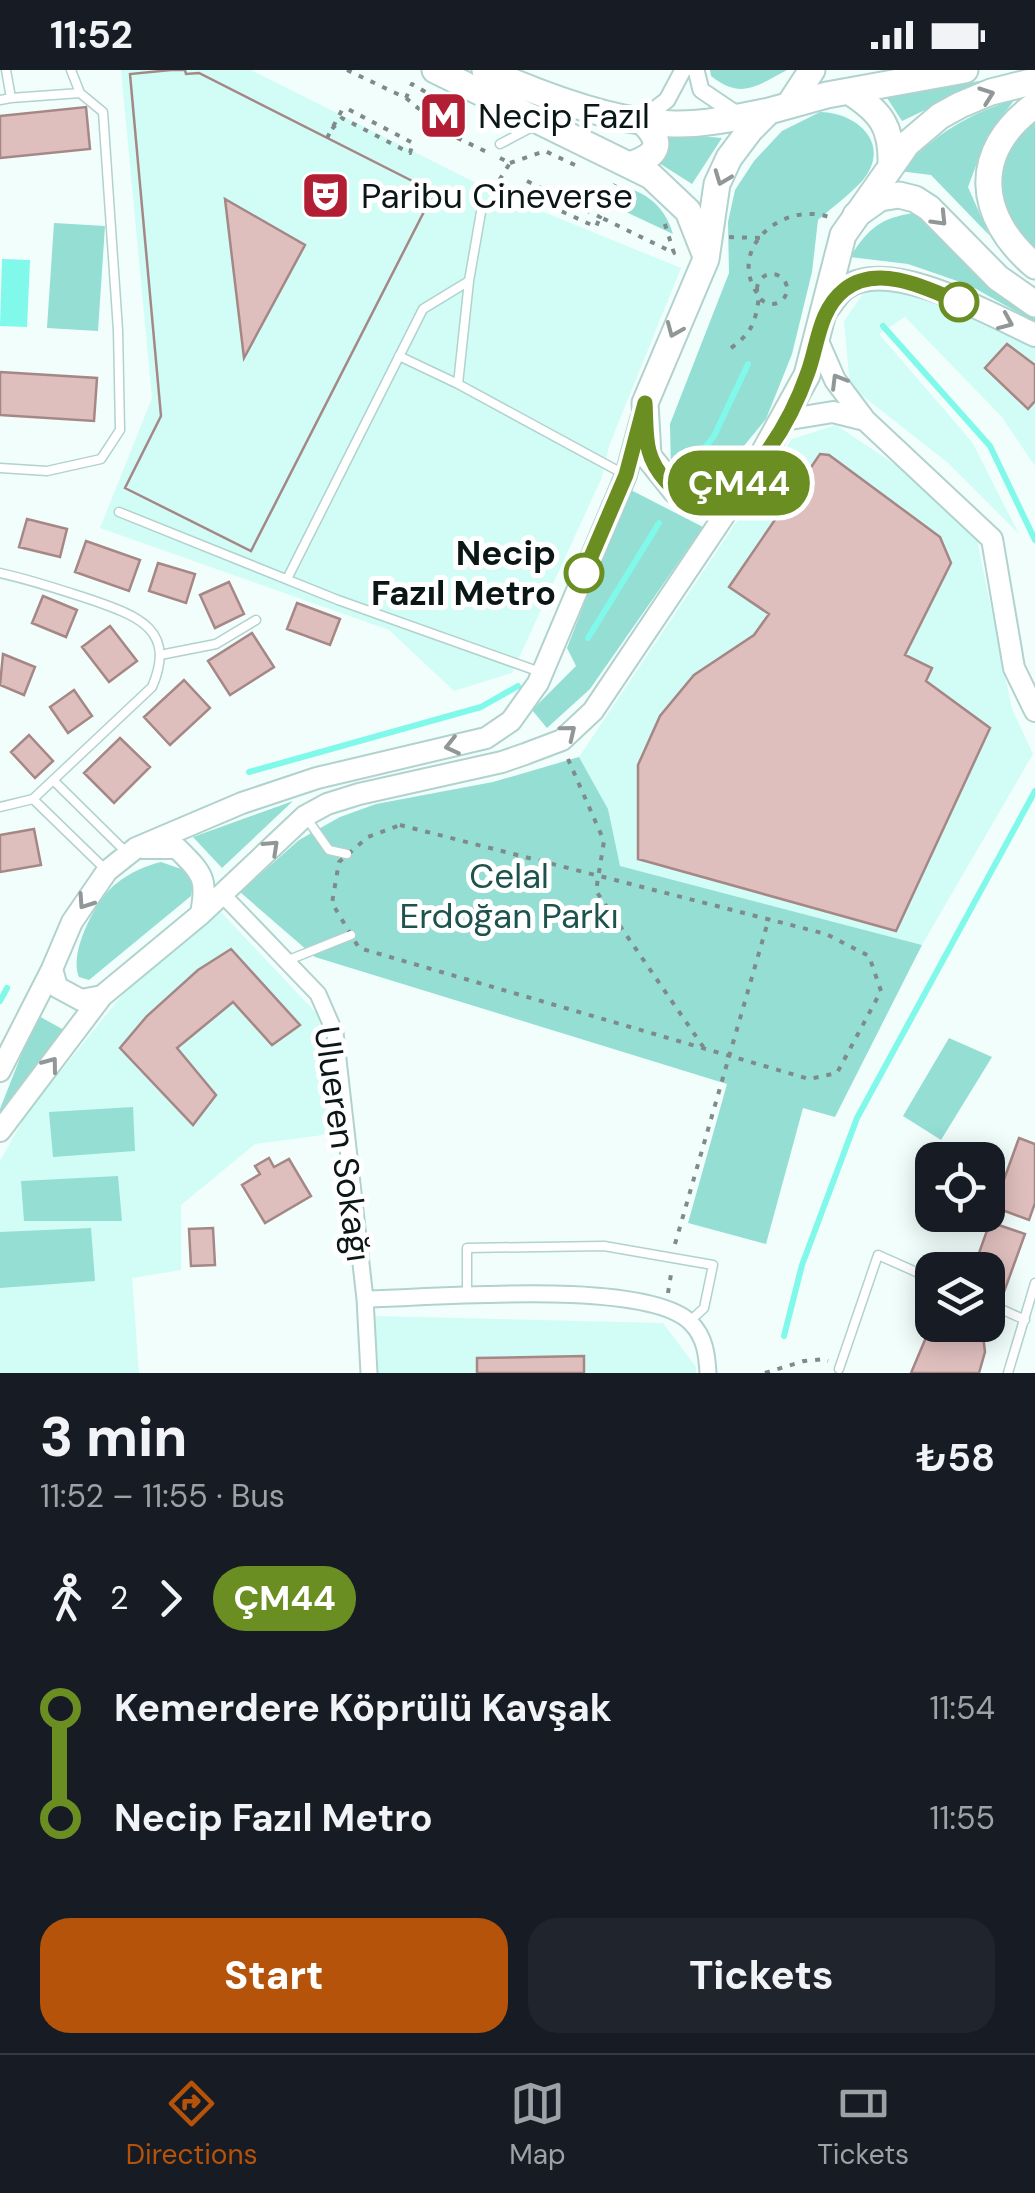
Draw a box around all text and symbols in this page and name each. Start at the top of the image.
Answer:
text: 11:52 [50,10,133,60]
one-way arrow [977,86,994,107]
metro station icon: Necip Fazıl [417,90,469,142]
place label: Necip Fazıl [478,93,650,139]
one-way arrow [714,168,734,186]
theatre icon: Paribu Cineverse [300,170,352,222]
place label: Paribu Cineverse [361,173,633,219]
one-way arrow [928,208,946,226]
unlabelled marker [940,283,978,321]
one-way arrow [996,310,1014,330]
one-way arrow [666,321,686,338]
one-way arrow [831,374,850,392]
line badge: ÇM44 [669,450,809,516]
text: ÇM44 [688,460,790,506]
place label: Necip Fazıl Metro [371,530,556,616]
marker: Necip Fazıl Metro [565,554,603,592]
one-way arrow [558,726,576,743]
one-way arrow [443,734,460,755]
one-way arrow [260,841,279,859]
park label: Celal Erdoğan Parkı [400,853,618,939]
one-way arrow [79,891,97,910]
street label: Ulueren Sokağı [304,1023,382,1265]
one-way arrow [39,1057,56,1075]
map controls [915,1142,1005,1342]
button: locate [915,1142,1005,1232]
button: layers [915,1252,1005,1342]
text: 3 min [40,1401,187,1473]
text: ₺58 [916,1433,995,1483]
text: 11:52 – 11:55 · Bus [40,1475,285,1517]
icon: walk [40,1571,95,1626]
icon: forward [143,1571,198,1626]
text: ÇM44 [233,1575,336,1621]
text: 2 [110,1577,128,1619]
text: Kemerdere Köprülü Kavşak [114,1683,612,1733]
text: 11:54 [930,1687,995,1729]
text: Necip Fazıl Metro [114,1793,433,1843]
text: 11:55 [930,1797,995,1839]
button: Start [40,1918,508,2033]
button: Tickets [528,1918,995,2033]
tab: Directions [126,2076,258,2173]
tab: Map [509,2076,566,2173]
tab: Tickets [817,2076,909,2173]

